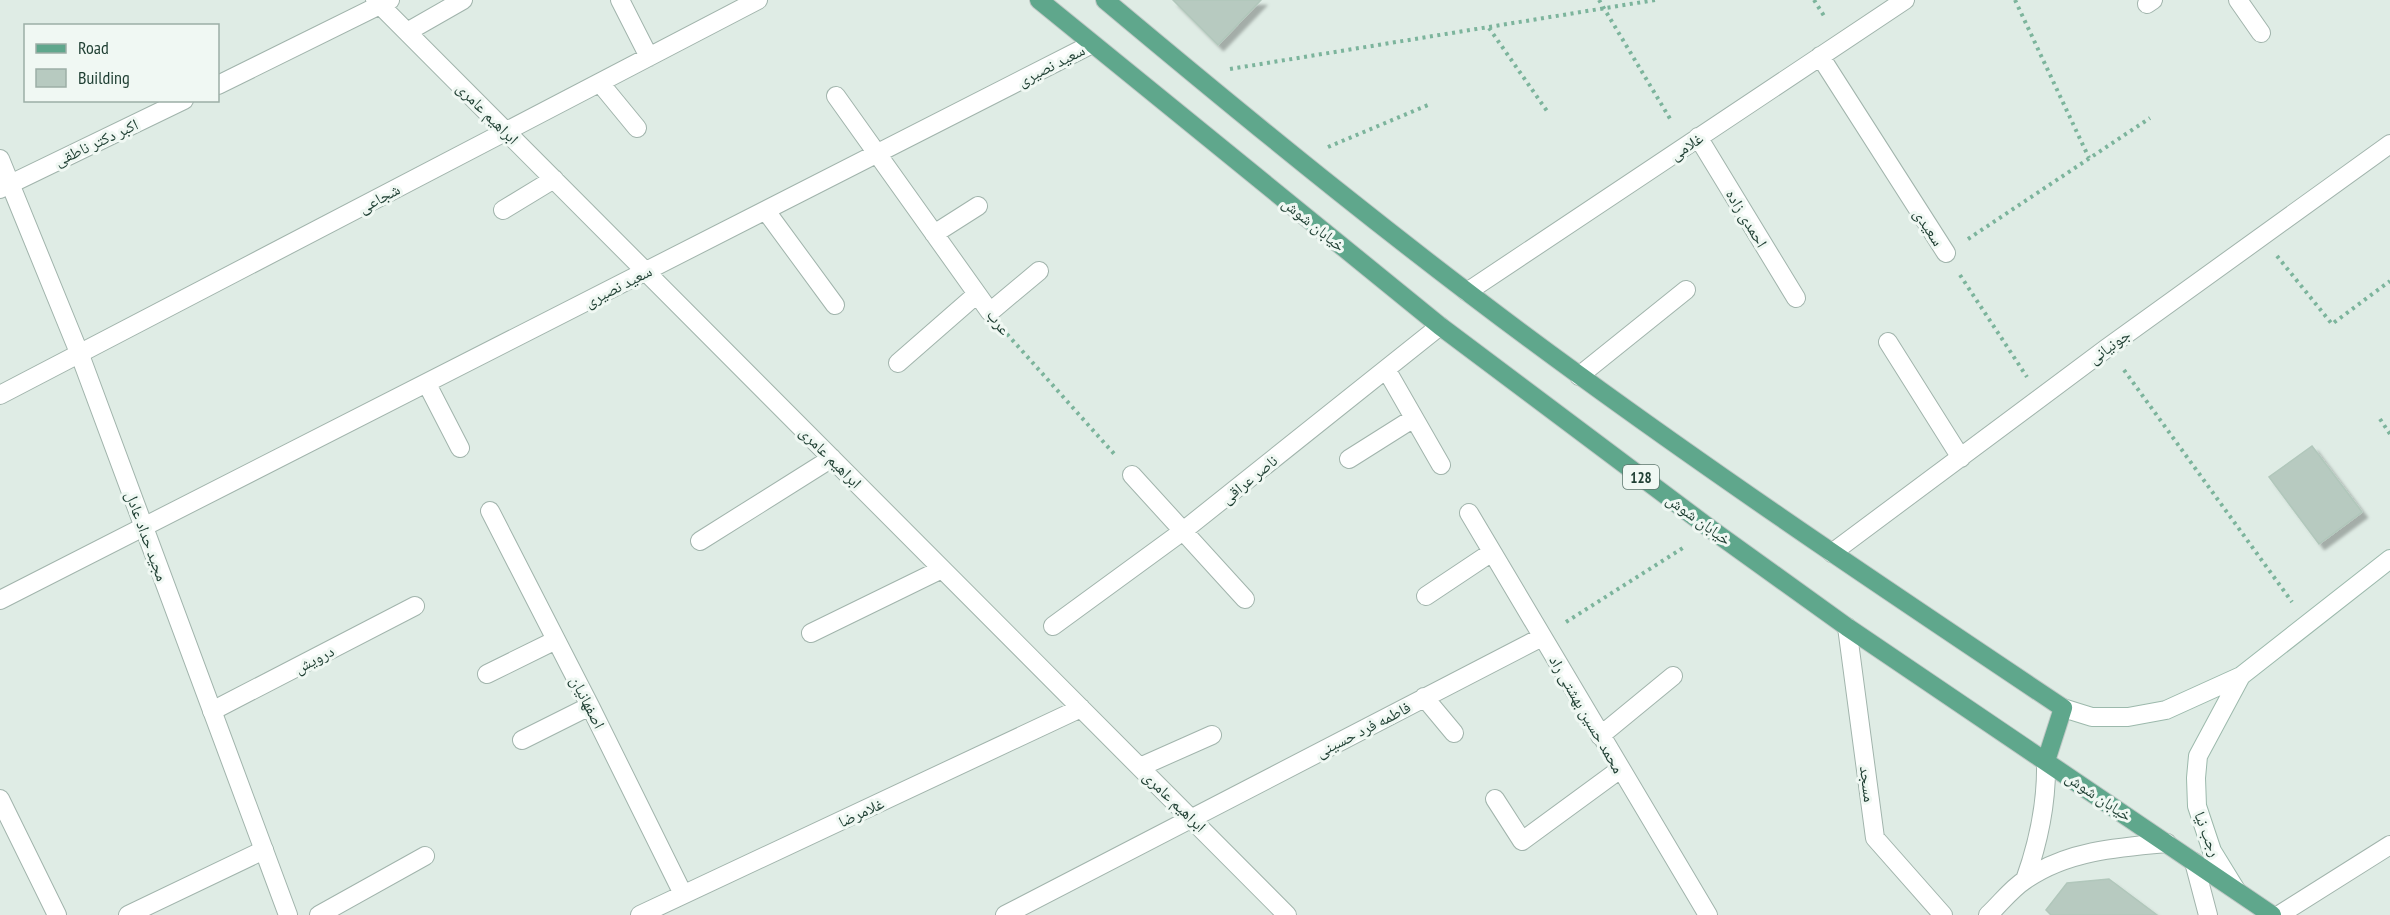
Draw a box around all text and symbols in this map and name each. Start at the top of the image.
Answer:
legend [24,24,219,102]
text: Road [78,36,109,59]
street label: سعید نصیری [1014,40,1088,91]
text: Building [78,66,130,89]
street label: ابراهیم عامری [452,78,523,149]
street label: اکبر دکتر ناطقی [51,114,141,171]
street label: غلامی [1665,128,1707,165]
street label: شجاعی [355,179,404,218]
street label: احمدی زاده [1721,185,1772,251]
street label: خیابان شوش [1278,192,1350,256]
street label: سعیدی [1909,205,1948,250]
street label: سعید نصیری [581,261,655,312]
street label: عرب [983,305,1015,339]
street label: جونیانی [2084,324,2135,369]
street label: ابراهیم عامری [795,422,866,493]
street label: ناصر عراقی [1217,450,1282,509]
road number: 128 [1623,465,1659,489]
street label: مجید حداد عادل [120,488,173,584]
street label: خیابان شوش [1662,489,1735,550]
street label: درویش [291,641,338,678]
street label: محمد حسین بهشتی راد [1544,652,1629,777]
street label: اصفهانیان [565,672,610,732]
street label: فاطمه فرد حسینی [1312,696,1414,762]
street label: مسجد [1856,765,1880,803]
street label: ابراهیم عامری [1139,766,1211,837]
street label: خیابان شوش [2062,767,2136,826]
street label: غلامرضا [835,793,887,831]
street label: رجب نیا [2190,808,2226,860]

